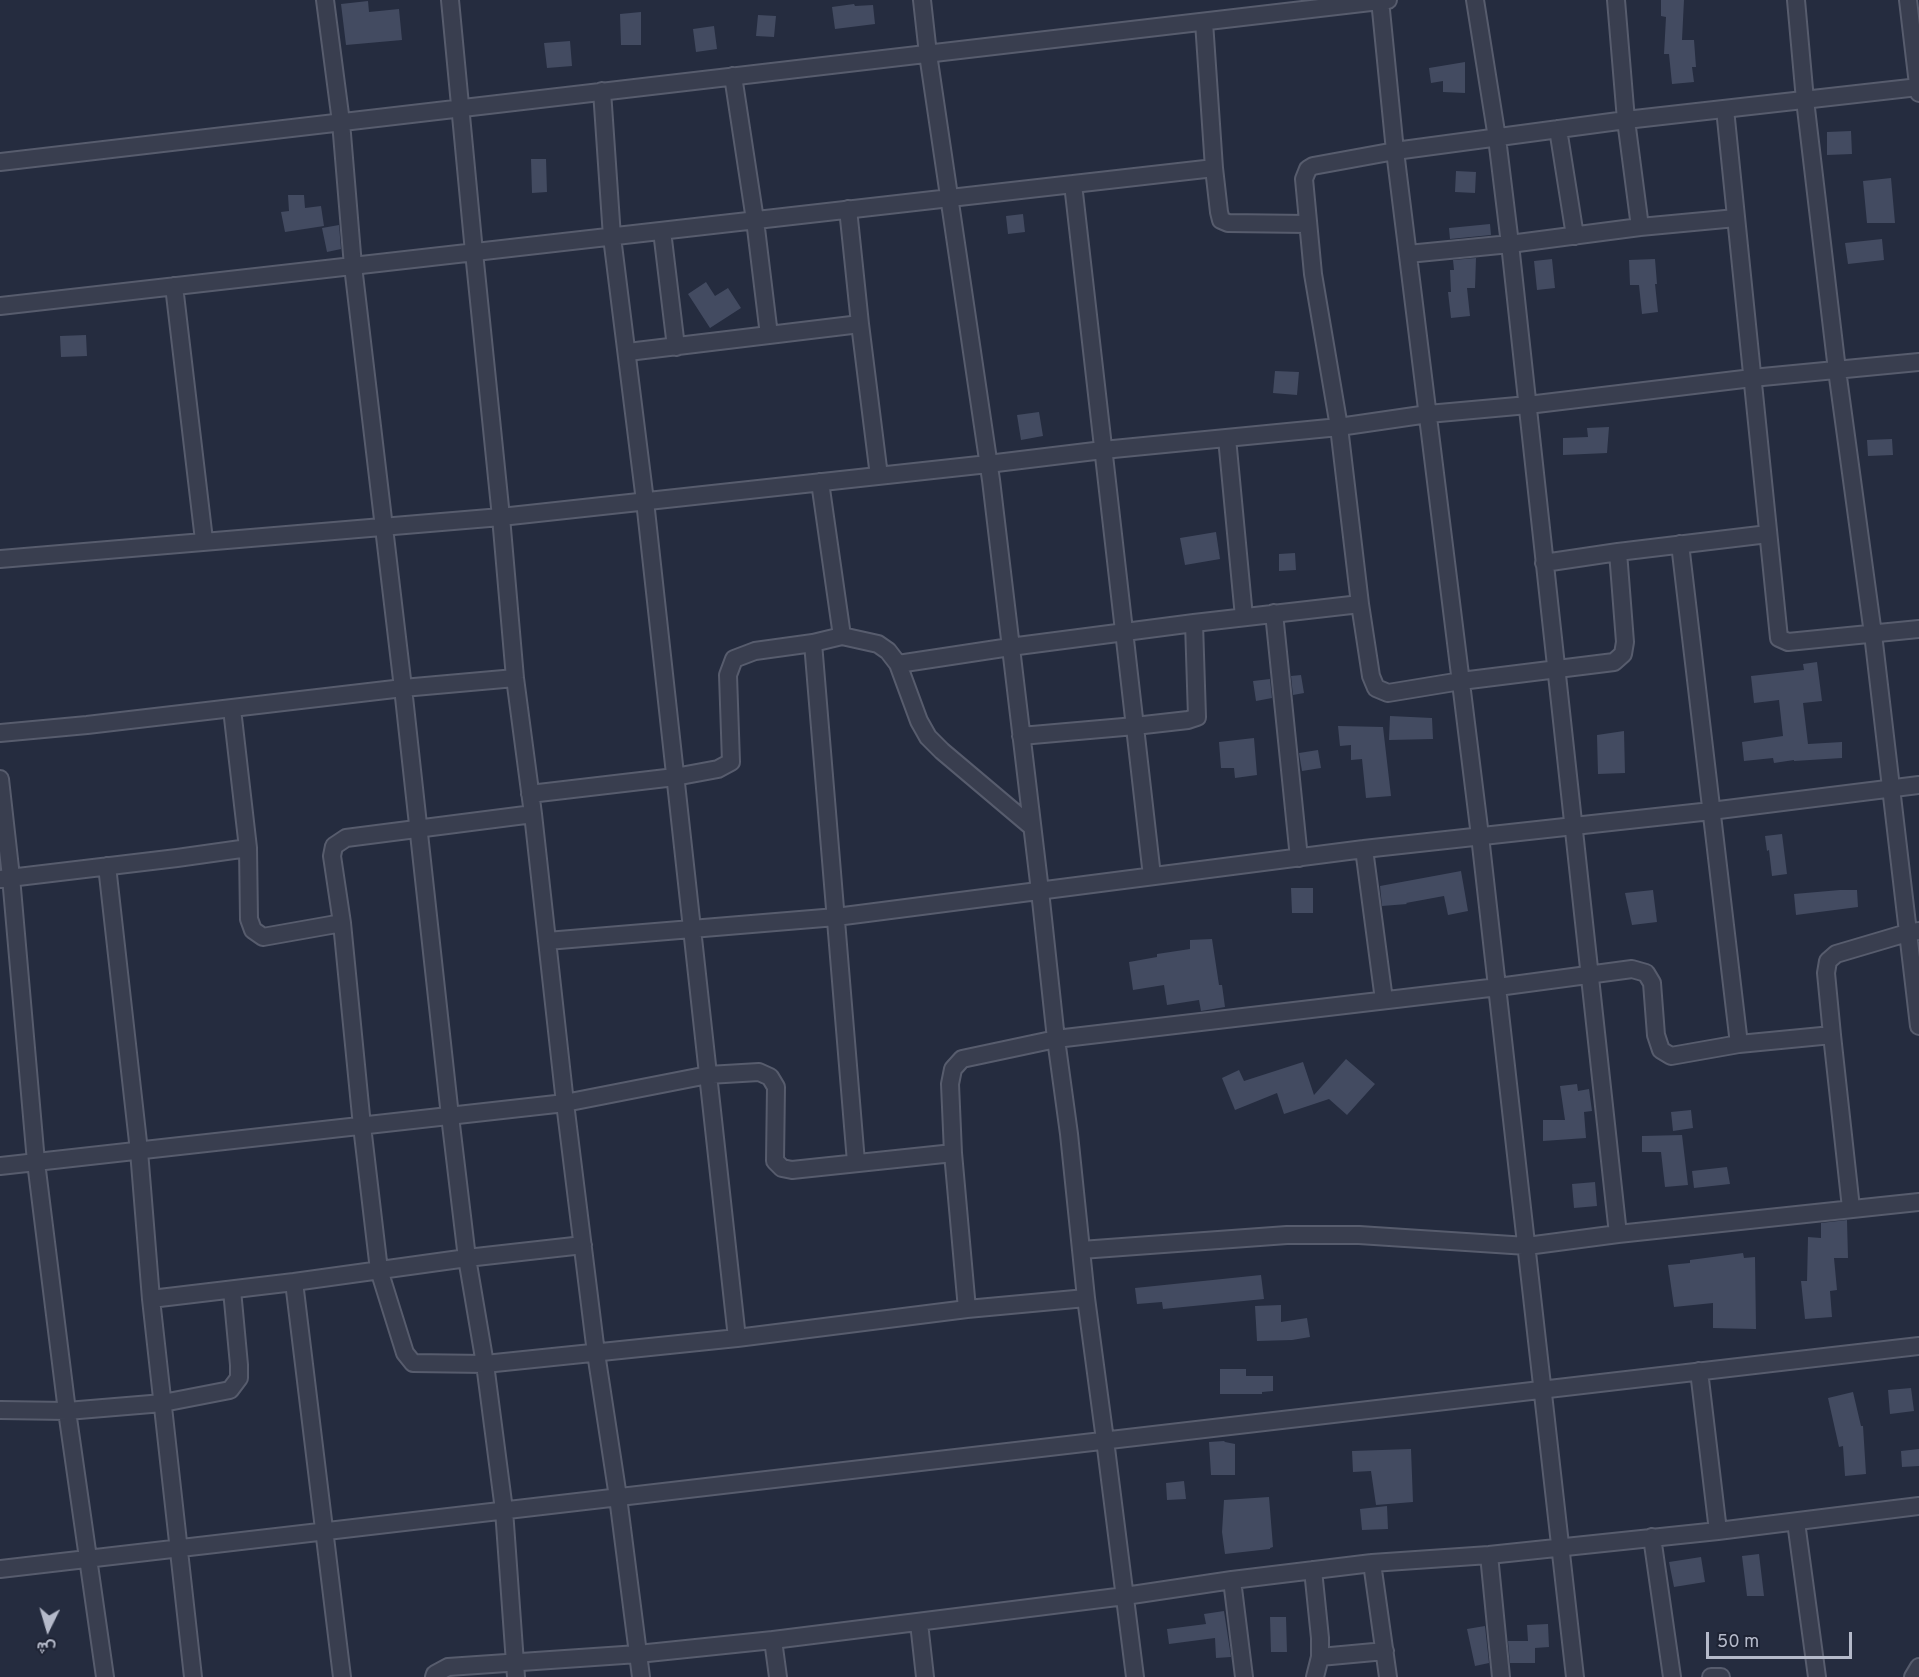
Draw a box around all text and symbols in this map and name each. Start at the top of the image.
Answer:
north arrow [18,1599,78,1659]
scale bar [1709,1620,1854,1658]
text: 50 m [1717,1631,1759,1654]
text: ش [36,1636,57,1658]

